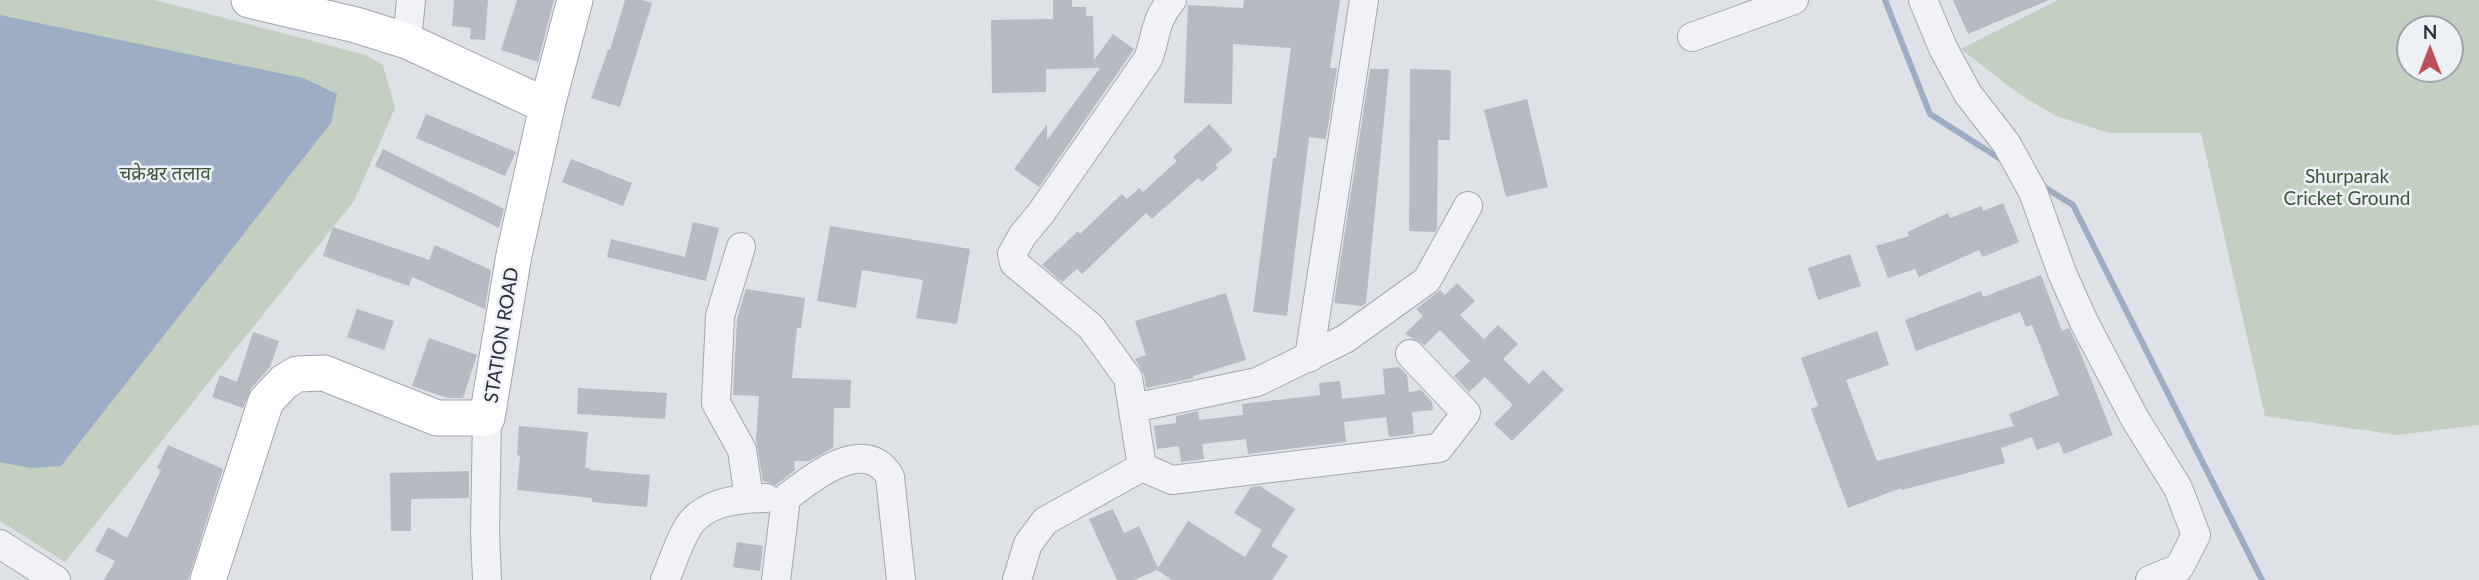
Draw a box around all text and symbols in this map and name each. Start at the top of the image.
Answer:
north arrow [2395,14,2465,84]
text: N [2423,20,2437,43]
park label: चक्रेश्वर तलाव [119,161,211,184]
park label: Shurparak Cricket Ground [2284,164,2410,209]
street label: STATION ROAD [478,266,523,404]

